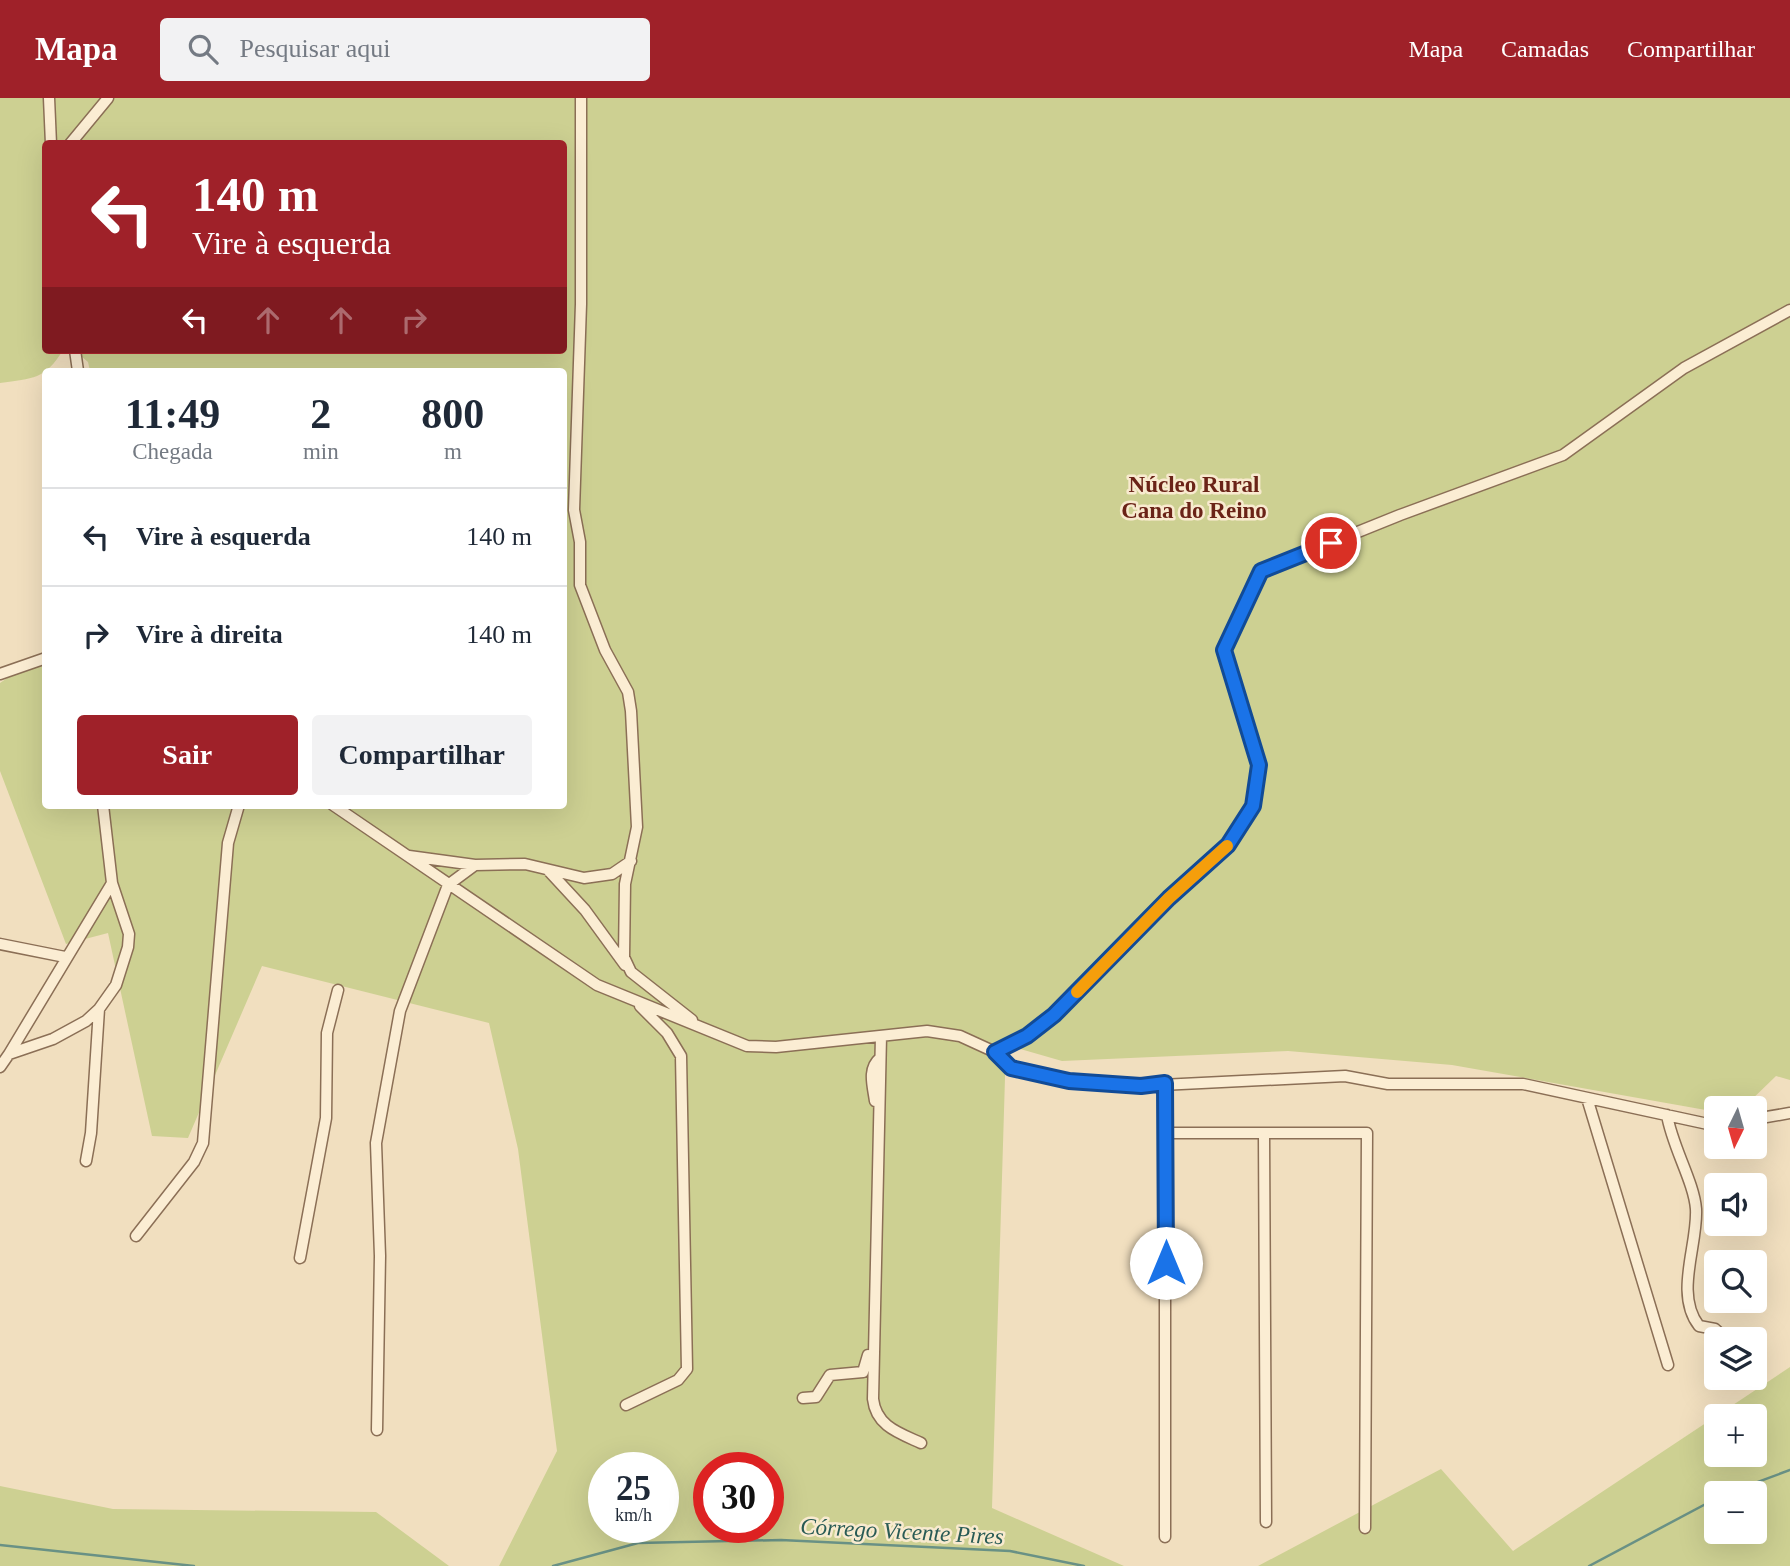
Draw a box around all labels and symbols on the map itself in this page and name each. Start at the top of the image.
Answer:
district label: Núcleo Rural Cana do Reino [1121,472,1267,523]
pin [1301,513,1361,573]
north arrow [1704,1096,1768,1158]
position arrow [1129,1226,1203,1300]
speed limit sign: 30 [693,1452,784,1543]
water label: Córrego Vicente Pires [800,1514,1004,1549]

